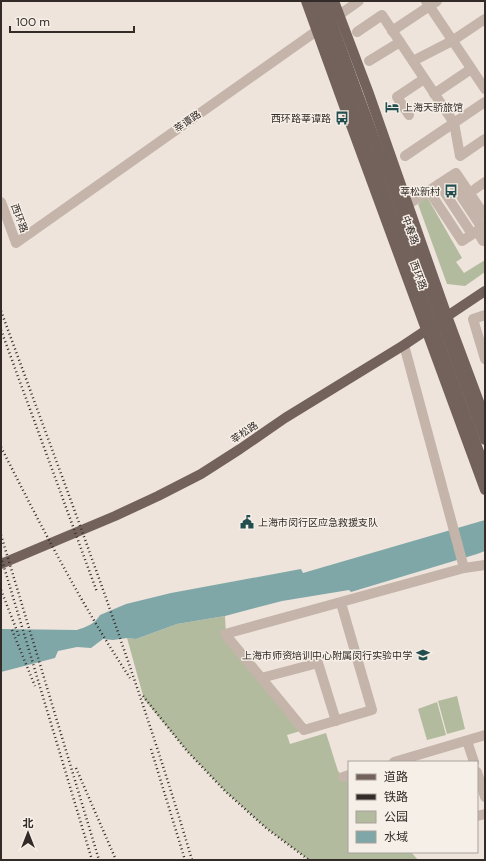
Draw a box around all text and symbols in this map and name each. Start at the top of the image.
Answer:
scale bar [10,8,134,34]
text: 100 m [16,14,50,30]
hotel icon: 上海天骄旅馆 [384,99,400,115]
place label: 上海天骄旅馆 [403,101,463,114]
street label: 莘谭路 [171,107,203,135]
bus stop icon: 西环路莘谭路 [334,110,350,126]
place label: 西环路莘谭路 [271,112,331,125]
bus stop icon: 莘松新村 [443,183,459,199]
place label: 莘松新村 [400,185,440,198]
street label: 西环路 [8,202,31,234]
street label: 中春路 [399,214,422,246]
street label: 西环路 [407,259,430,291]
street label: 莘松路 [228,419,260,446]
public building icon: 上海市闵行区应急救援支队 [239,514,255,530]
place label: 上海市闵行区应急救援支队 [258,516,378,529]
school or university icon: 上海市师资培训中心附属闵行实验中学 [415,647,431,663]
place label: 上海市师资培训中心附属闵行实验中学 [242,649,412,662]
legend [348,761,478,853]
text: 道路 [384,769,408,785]
text: 铁路 [384,789,408,805]
text: 公园 [384,809,408,825]
north arrow [8,813,48,853]
text: 北 [23,816,34,830]
text: 水域 [384,829,408,845]

